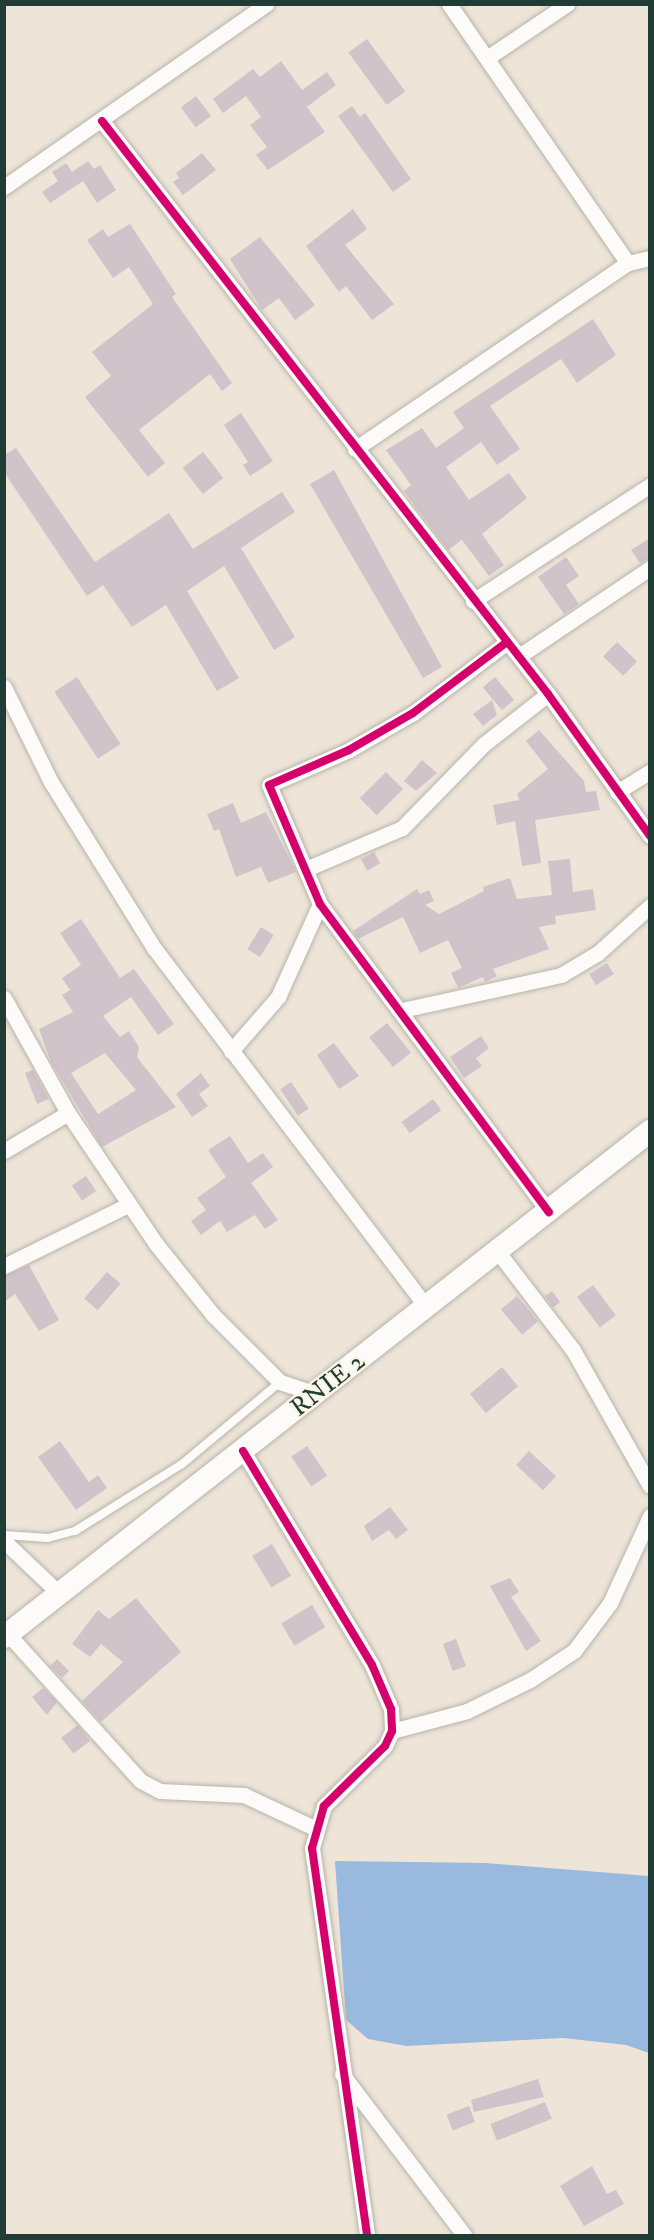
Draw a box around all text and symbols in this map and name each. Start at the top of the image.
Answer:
street label: RNIE 2 [284,1346,372,1424]

